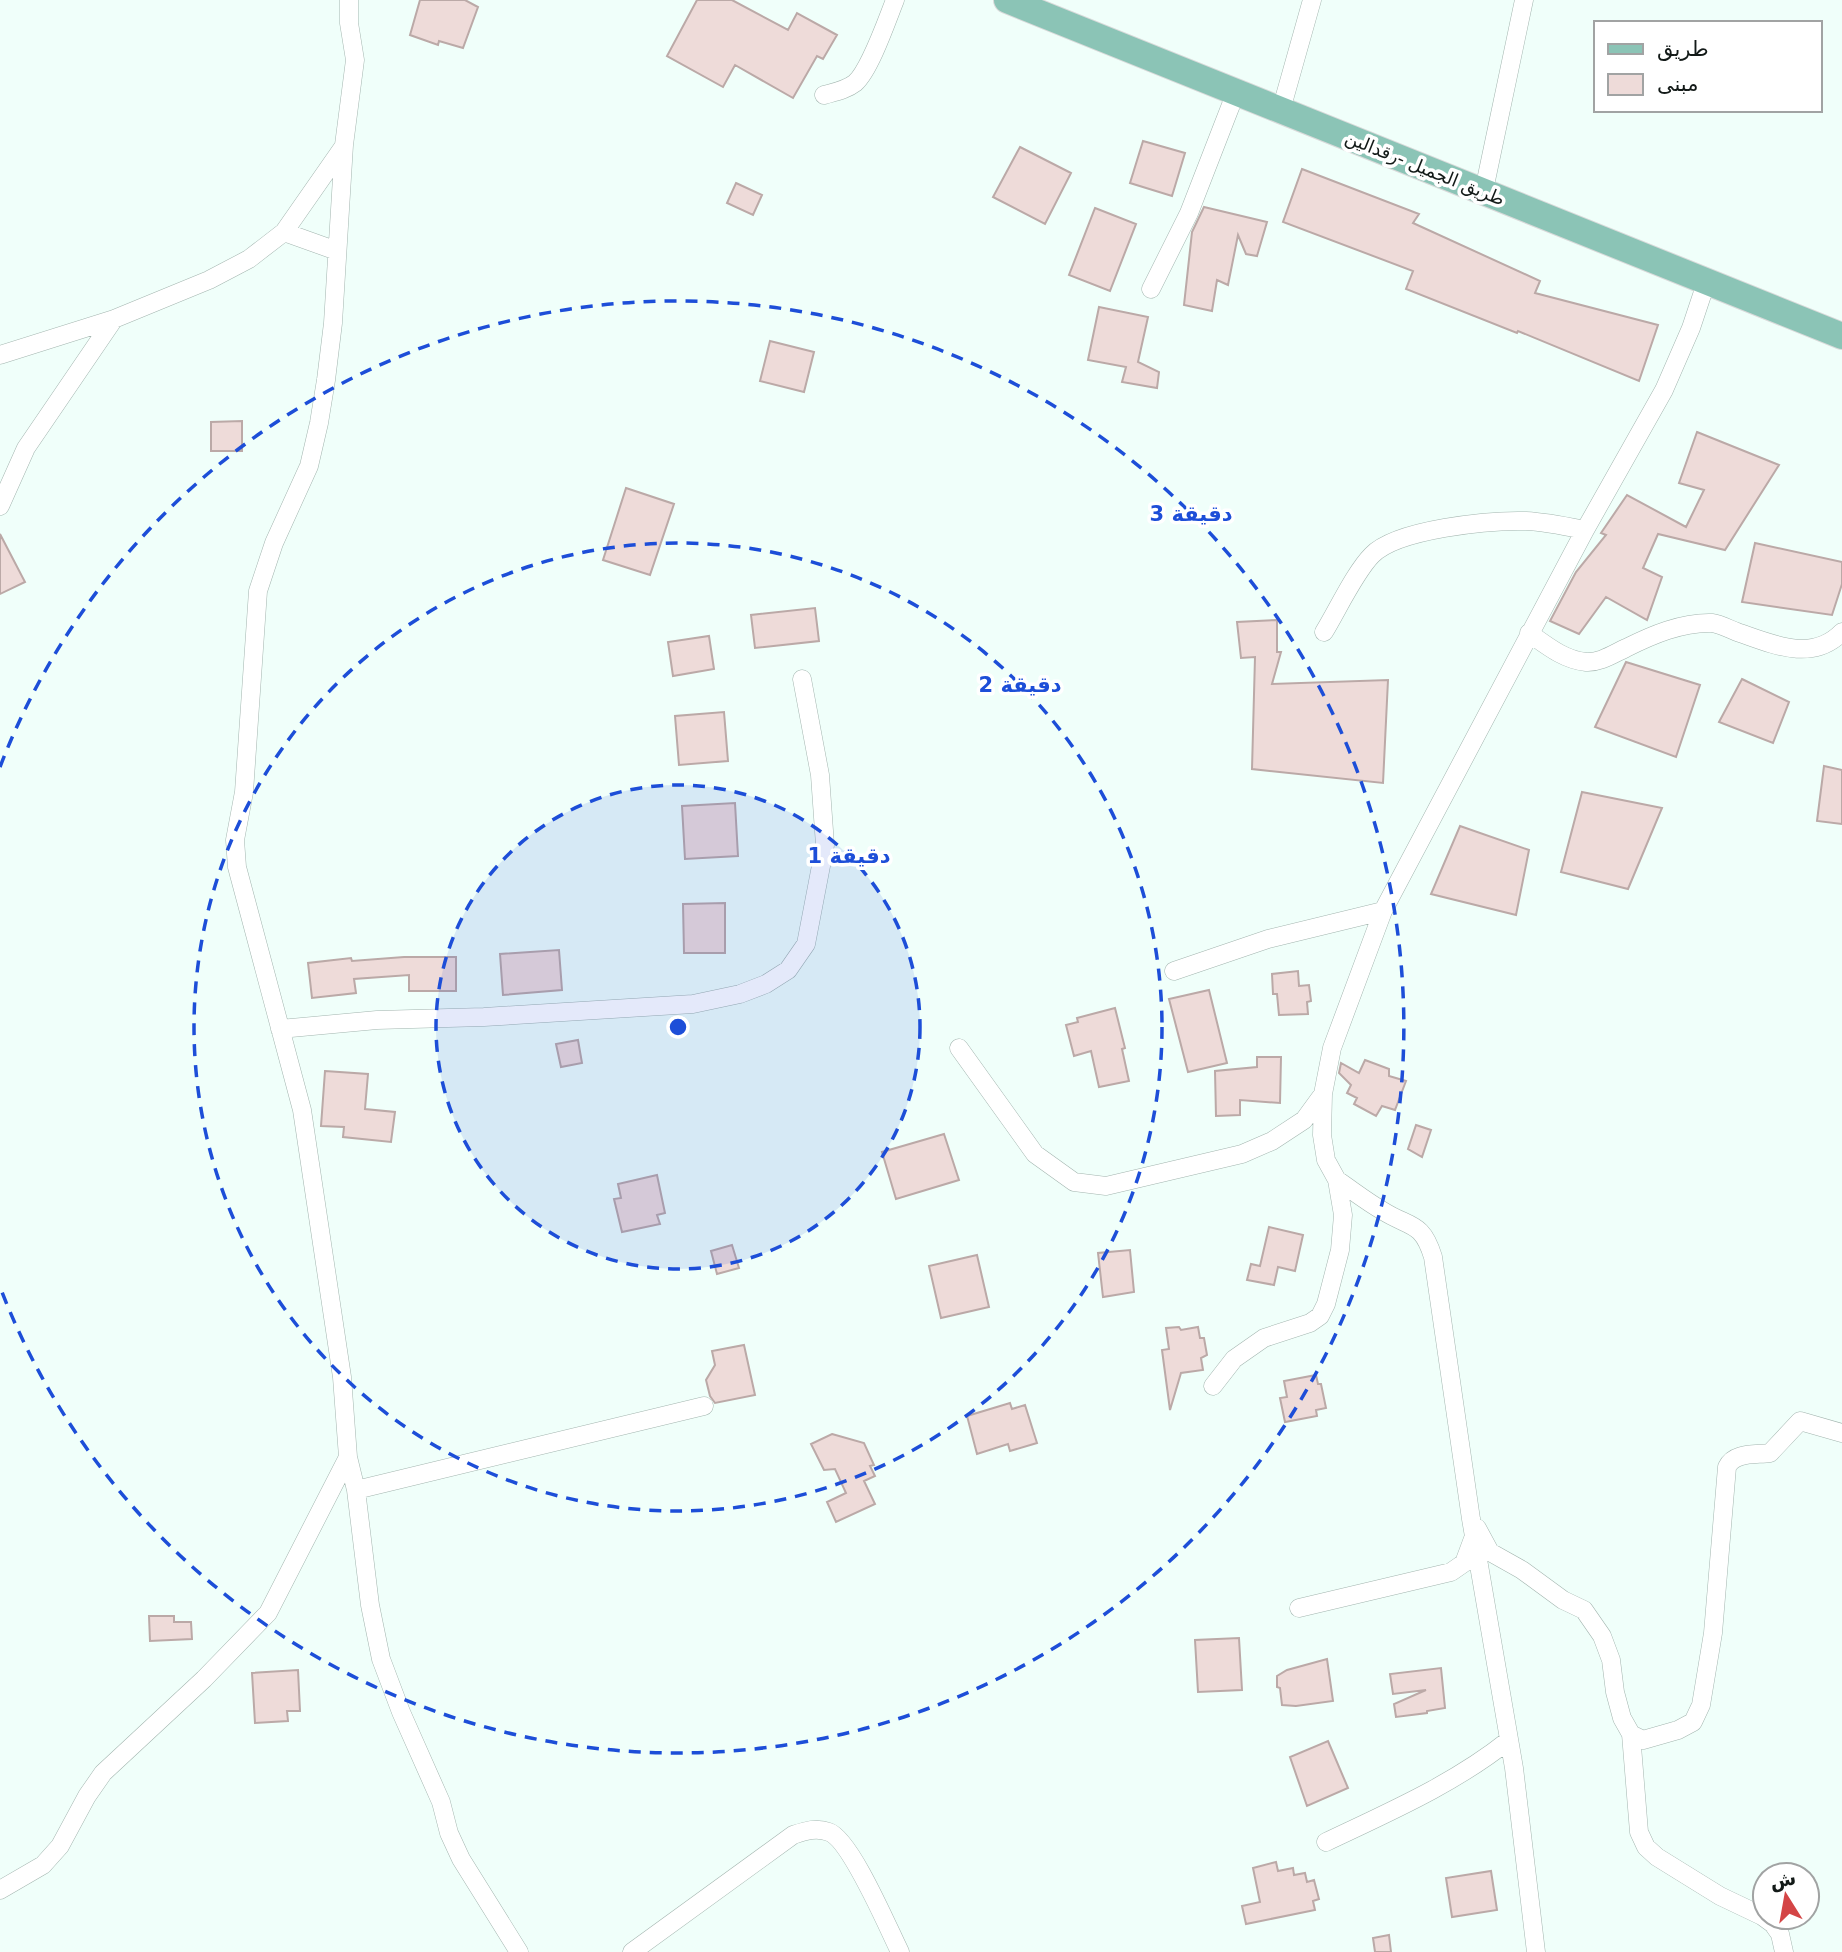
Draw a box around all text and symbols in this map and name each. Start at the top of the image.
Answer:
legend [1594,21,1821,112]
text: طريق [1657,37,1709,61]
text: مبنى [1657,72,1698,96]
street label: طريق الجميل -رقدالين [1342,126,1508,211]
text: 3 دقيقة [1150,502,1233,526]
text: 2 دقيقة [979,673,1062,697]
text: 1 دقيقة [808,844,891,868]
centre of rings [666,1015,690,1039]
north arrow [1751,1861,1821,1931]
text: ش [1768,1866,1798,1894]

